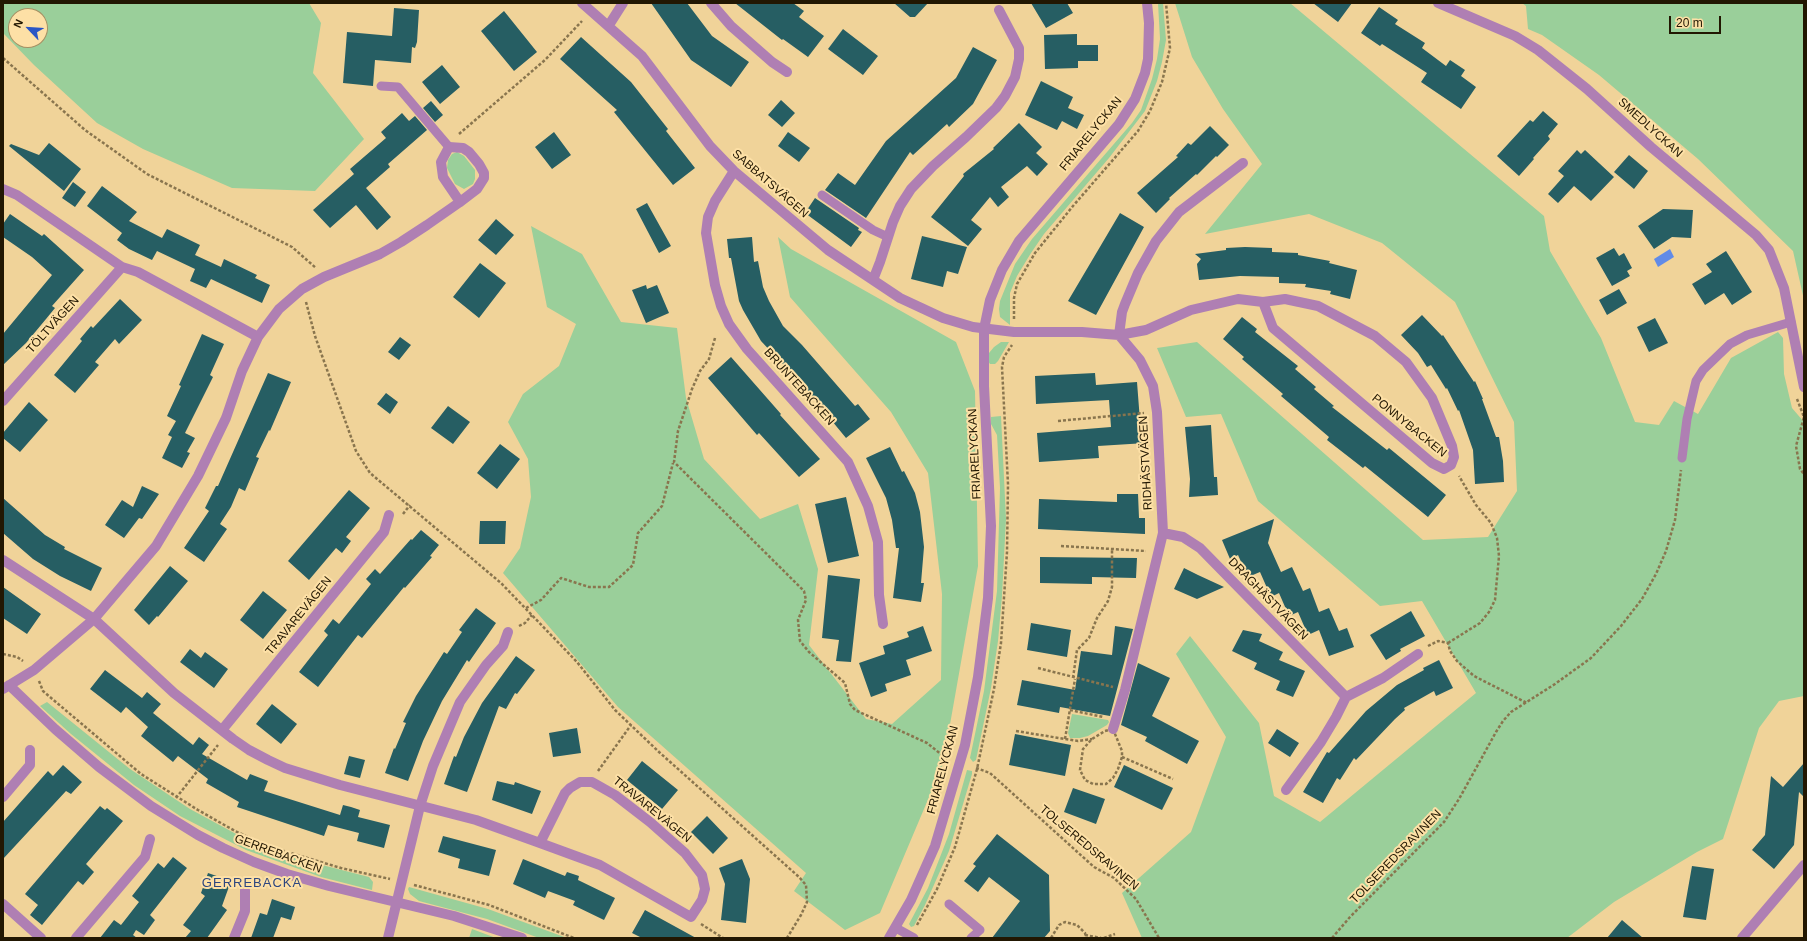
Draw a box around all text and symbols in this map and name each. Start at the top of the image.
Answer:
north arrow [8,8,48,48]
scale bar [1671,8,1723,34]
text: 20 m [1676,16,1703,30]
text: N [11,17,25,29]
street label: FRIARELYCKAN [1057,94,1125,174]
street label: SMEDLYCKAN [1615,95,1685,161]
street label: SABBATSVÄGEN [729,147,811,221]
street label: TÖLTVÄGEN [24,294,82,356]
street label: BRUNTEBACKEN [761,346,837,428]
street label: PONNYBACKEN [1369,391,1449,461]
street label: FRIARELYCKAN [965,408,985,500]
street label: RIDHÄSTVÄGEN [1136,415,1156,511]
street label: DRAGHÄSTVÄGEN [1225,555,1311,643]
street label: TRAVAREVÄGEN [263,574,335,658]
street label: FRIARELYCKAN [924,724,962,816]
street label: TRAVAREVÄGEN [610,774,694,846]
street label: TOLSEREDSRAVINEN [1037,802,1141,894]
street label: TOLSEREDSRAVINEN [1347,807,1445,907]
street label: GERREBACKEN [232,831,324,877]
district label: GERREBACKA [202,875,302,891]

